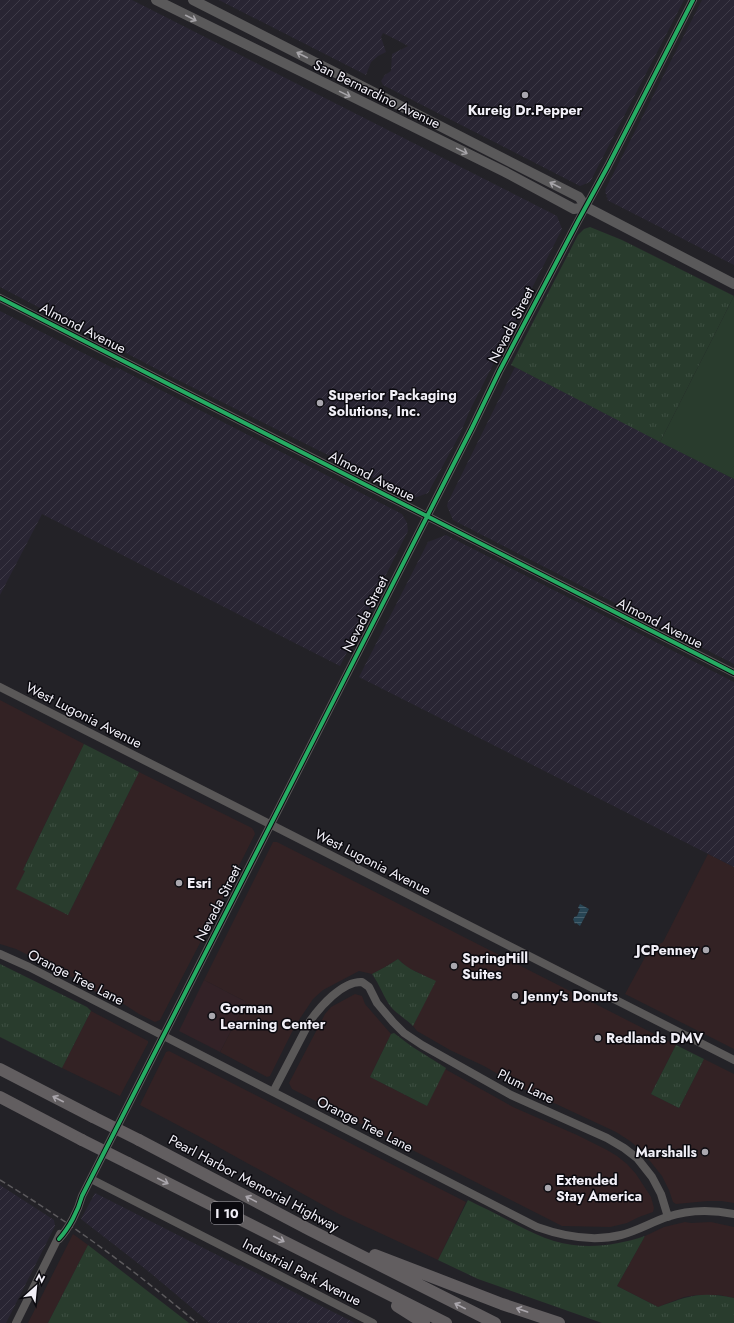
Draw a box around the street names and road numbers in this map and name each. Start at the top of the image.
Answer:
street label: San Bernardino Avenue [310,55,444,133]
street label: Nevada Street [483,283,539,367]
street label: Almond Avenue [37,298,129,358]
street label: Almond Avenue [326,446,418,506]
street label: Nevada Street [337,572,393,656]
street label: Almond Avenue [614,593,706,653]
street label: West Lugonia Avenue [23,677,145,753]
street label: West Lugonia Avenue [312,824,434,900]
street label: Nevada Street [190,861,246,945]
street label: Orange Tree Lane [24,944,128,1010]
street label: Plum Lane [494,1064,558,1108]
street label: Orange Tree Lane [313,1091,417,1157]
street label: Pearl Harbor Memorial Highway [165,1129,344,1237]
road number: I 10 [211,1202,243,1224]
street label: Industrial Park Avenue [239,1233,365,1311]

